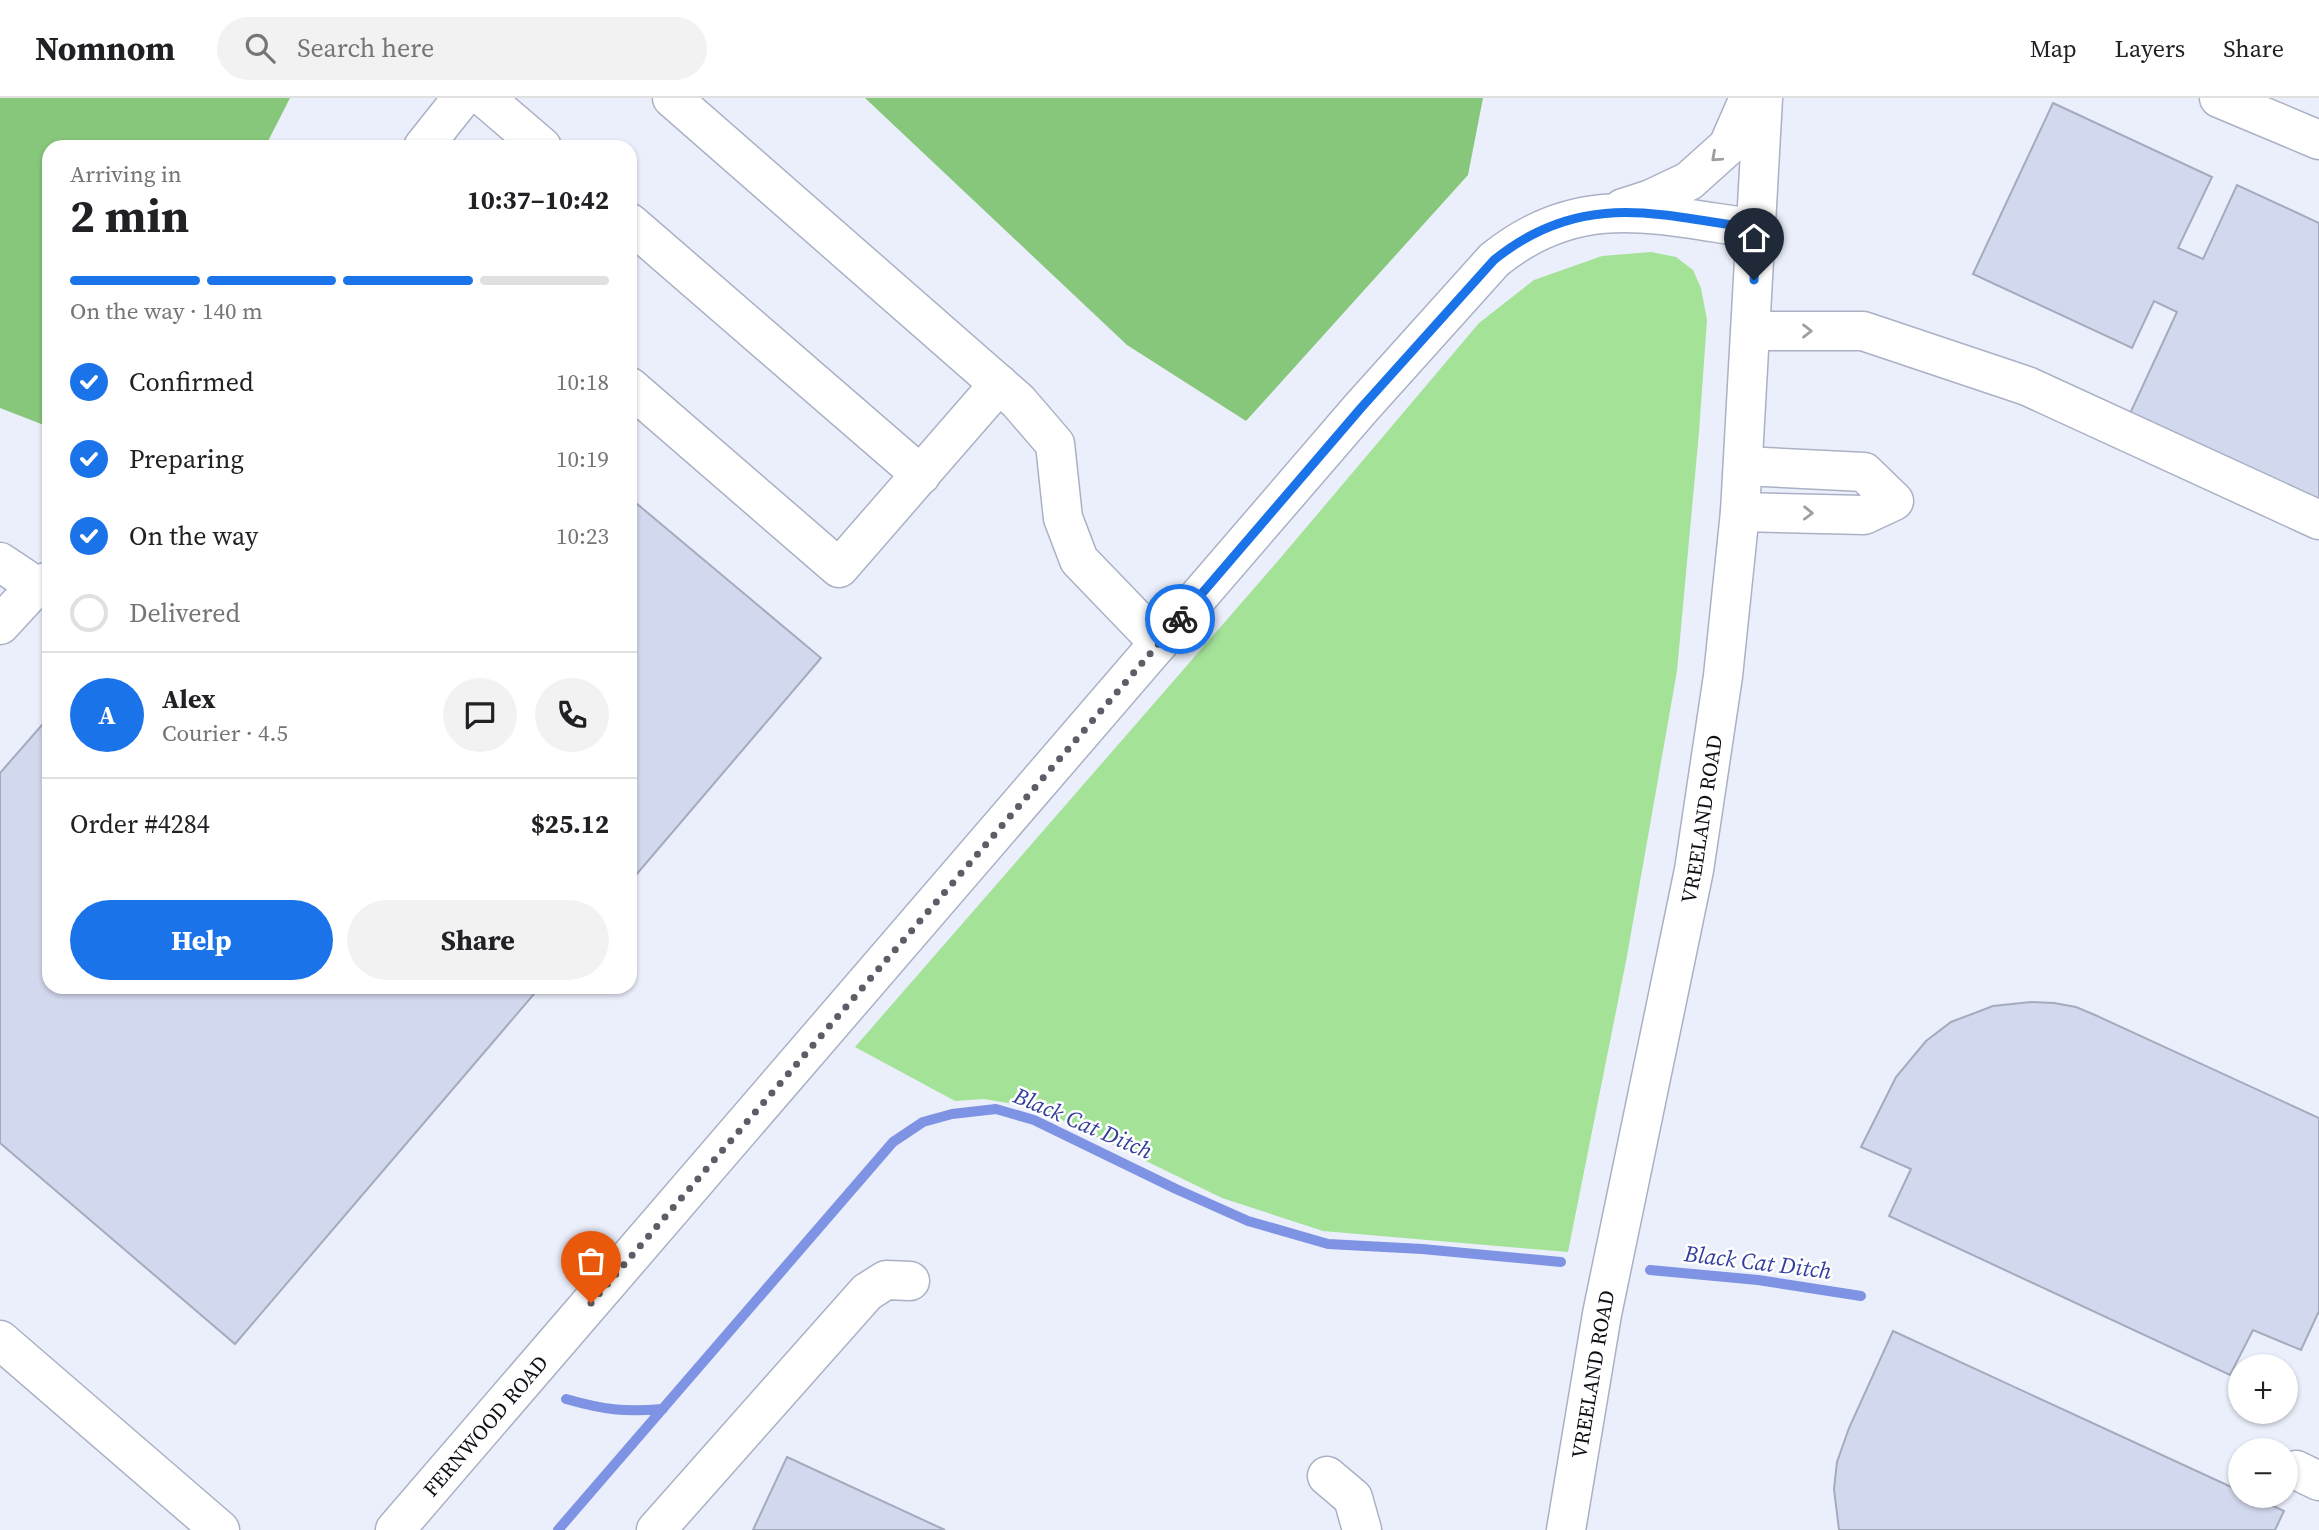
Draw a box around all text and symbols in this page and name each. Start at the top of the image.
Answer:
search box [217,17,707,80]
text: Nomnom [35,26,175,71]
icon: search [241,29,279,67]
text: Search here [297,30,434,66]
text: Map [2030,32,2077,65]
text: Layers [2115,32,2185,65]
text: Share [2223,32,2284,65]
one-way arrow [1711,148,1724,161]
text: Arriving in [70,158,182,190]
text: 10:37–10:42 [467,182,609,218]
text: 2 min [70,184,189,247]
pin [1724,208,1784,280]
icon: home [1735,219,1773,257]
text: On the way · 140 m [70,295,263,327]
one-way arrow [1802,323,1812,339]
icon: check [70,363,108,401]
text: Confirmed [129,364,254,400]
text: 10:18 [556,366,609,398]
icon: check [70,440,108,478]
text: Preparing [129,441,244,477]
text: 10:19 [556,443,609,475]
one-way arrow [1803,506,1814,521]
icon: check [70,517,108,555]
text: On the way [129,518,258,554]
text: 10:23 [556,520,609,552]
courier [1145,584,1215,654]
text: Delivered [129,595,240,631]
icon: bike [1161,600,1199,638]
button: chat [443,678,517,752]
button: phone [535,678,609,752]
text: Alex [162,681,216,717]
text: A [98,697,116,733]
text: Courier · 4.5 [162,717,288,749]
street label: VREELAND ROAD [1673,733,1729,906]
text: Order #4284 [70,806,210,842]
text: $25.12 [531,806,609,842]
button: Help [70,900,333,980]
button: Share [347,900,609,980]
water label: Black Cat Ditch [1008,1079,1158,1167]
pin [561,1231,621,1303]
water label: Black Cat Ditch [1682,1237,1834,1287]
icon: bag [572,1242,610,1280]
street label: VREELAND ROAD [1564,1287,1621,1461]
street label: FERNWOOD ROAD [416,1348,554,1502]
map controls [2228,1354,2298,1508]
button: + [2228,1354,2298,1424]
button: − [2228,1438,2298,1508]

